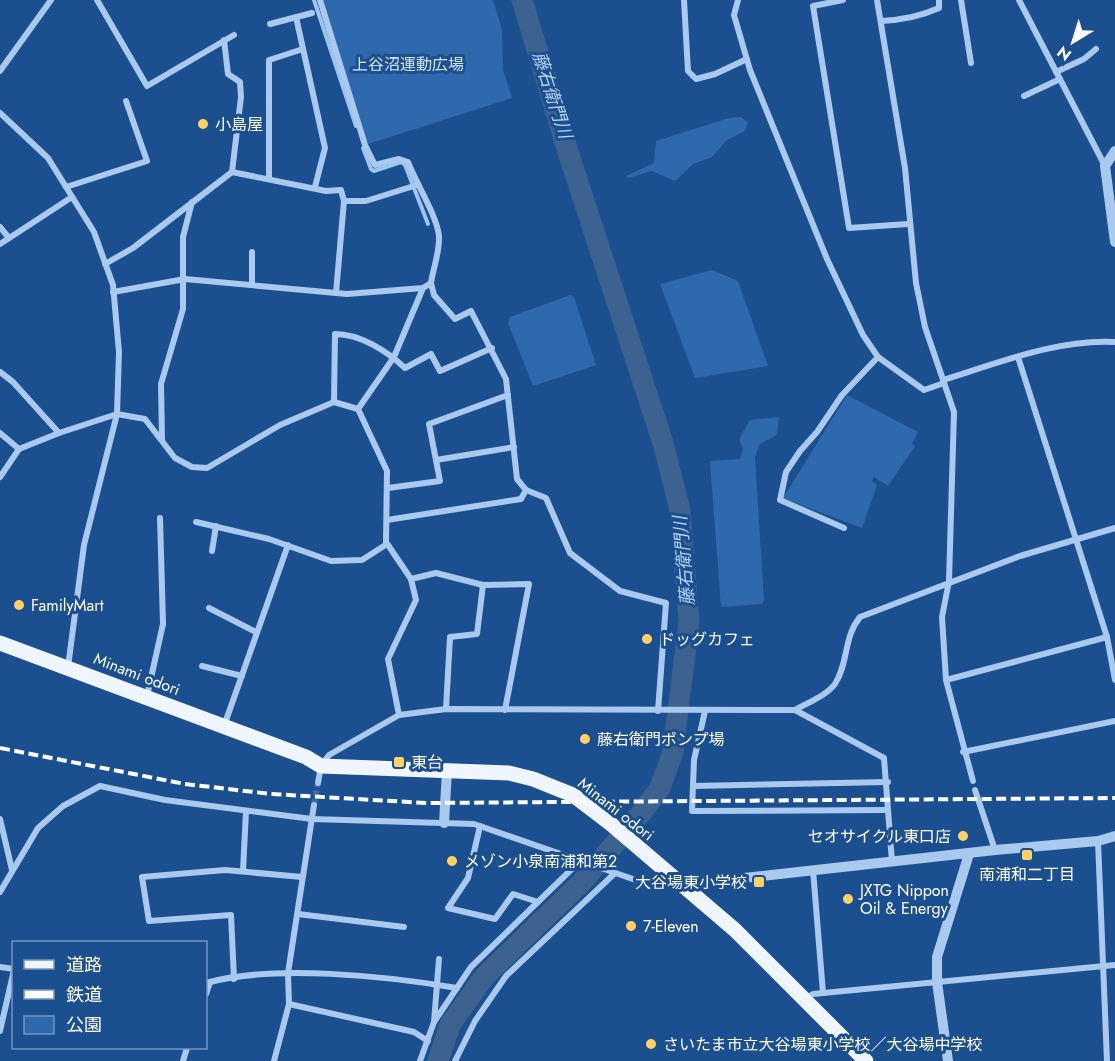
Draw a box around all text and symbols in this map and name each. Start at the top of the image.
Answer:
north arrow [1043,12,1103,72]
text: N [1052,40,1076,66]
water label: 藤右衛門川 [526,48,579,144]
park label: 上谷沼運動広場 [352,53,464,76]
place label: 小島屋 [215,113,263,136]
marker: 小島屋 [196,117,210,131]
water label: 藤右衛門川 [667,513,701,607]
place label: FamilyMart [31,594,104,617]
marker: FamilyMart [12,598,26,612]
place label: ドッグカフェ [659,628,755,651]
marker: ドッグカフェ [640,632,654,646]
street label: Minami odori [90,647,184,701]
place label: 藤右衛門ポンプ場 [597,728,725,751]
marker: 藤右衛門ポンプ場 [578,732,592,746]
place label: 東台 [411,751,443,774]
marker: 東台 [392,755,406,769]
street label: Minami odori [573,772,659,846]
place label: セオサイクル東口店 [808,825,951,848]
marker: セオサイクル東口店 [956,829,970,843]
marker: 南浦和二丁目 [1020,848,1034,862]
place label: メゾン小泉南浦和第2 [464,850,617,873]
marker: メゾン小泉南浦和第2 [445,854,459,868]
place label: 南浦和二丁目 [979,863,1075,886]
place label: 大谷場東小学校 [635,871,747,894]
marker: 大谷場東小学校 [752,875,766,889]
place label: JXTG Nippon Oil & Energy [858,879,949,920]
marker: JXTG Nippon Oil & Energy [841,892,855,906]
place label: 7-Eleven [643,915,699,938]
marker: 7-Eleven [624,919,638,933]
legend [12,941,207,1049]
text: 道路 [66,952,102,978]
text: 鉄道 [66,982,102,1008]
text: 公園 [66,1012,102,1038]
place label: さいたま市立大谷場東小学校／大谷場中学校 [663,1033,983,1056]
marker: さいたま市立大谷場東小学校／大谷場中学校 [644,1037,658,1051]

